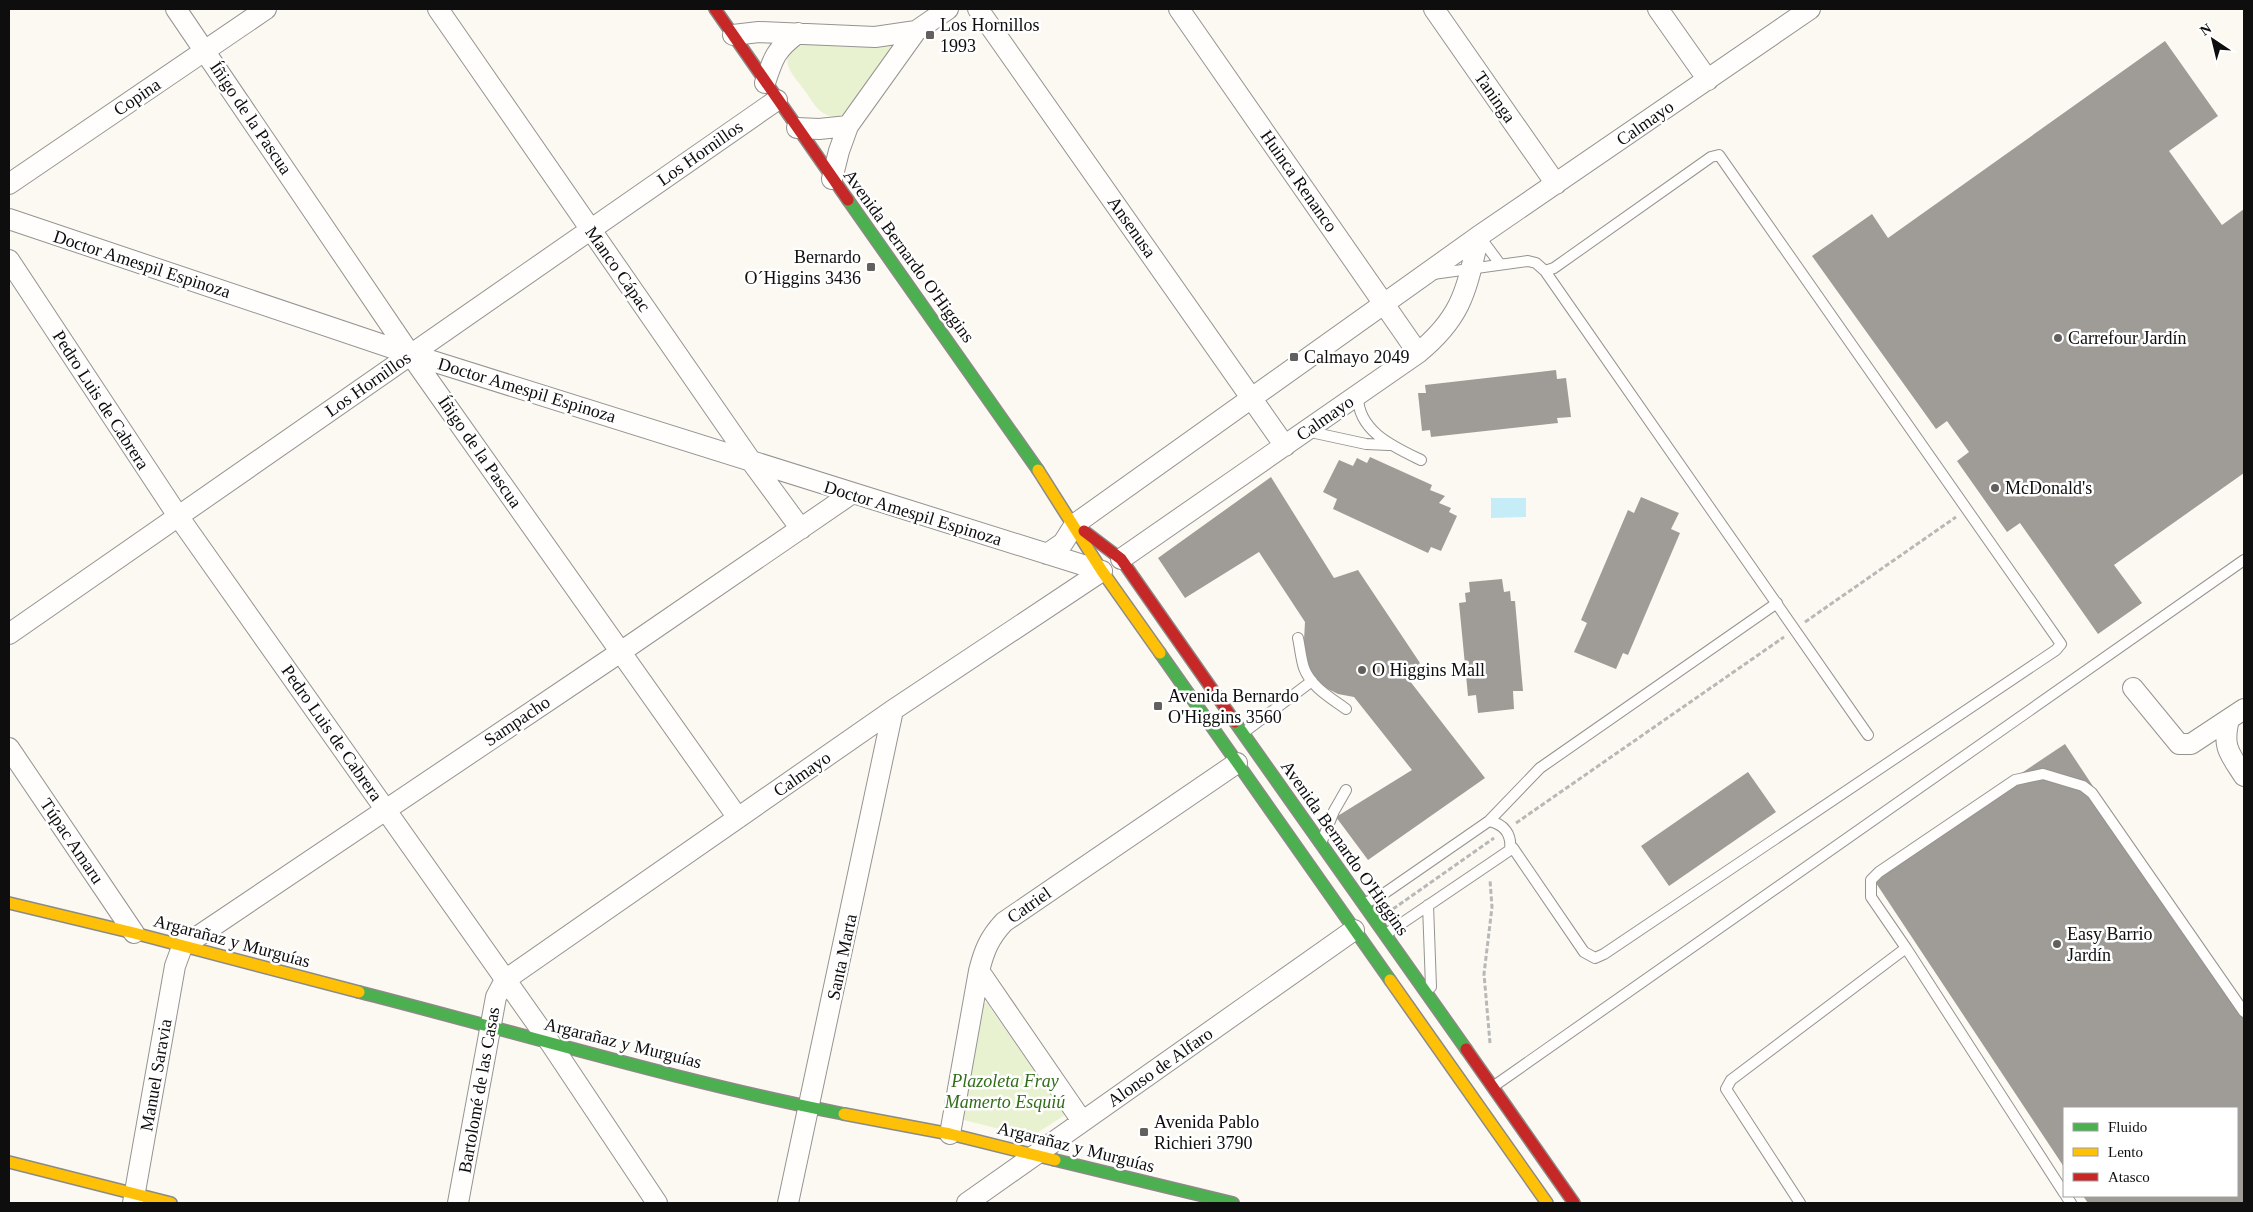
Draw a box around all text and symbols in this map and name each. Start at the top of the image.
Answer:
place label: Los Hornillos 1993 [940,15,1040,56]
north arrow [2188,15,2238,65]
text: N [2197,21,2214,39]
marker: Los Hornillos 1993 [924,29,936,41]
street label: Íñigo de la Pascua [206,57,297,178]
street label: Taninga [1470,68,1520,126]
street label: Copina [110,74,164,120]
street label: Calmayo [1613,96,1677,150]
street label: Los Hornillos [654,116,746,190]
street label: Huinca Renanco [1257,126,1341,236]
street label: Avenida Bernardo O'Higgins [840,166,978,346]
street label: Ansenusa [1104,193,1160,261]
street label: Manco Cápac [581,223,655,315]
street label: Doctor Amespil Espinoza [51,226,233,302]
place label: Bernardo O´Higgins 3436 [745,247,861,288]
marker: Bernardo O´Higgins 3436 [865,261,877,273]
street label: Pedro Luis de Cabrera [49,327,153,473]
place label: Carrefour Jardín [2068,328,2186,348]
marker: Carrefour Jardín [2052,332,2064,344]
street label: Los Hornillos [322,347,414,421]
place label: Calmayo 2049 [1304,347,1410,367]
marker: Calmayo 2049 [1288,351,1300,363]
street label: Doctor Amespil Espinoza [436,353,618,427]
street label: Calmayo [1293,391,1357,445]
street label: Íñigo de la Pascua [434,392,527,512]
street label: Doctor Amespil Espinoza [822,476,1004,550]
place label: McDonald's [2005,478,2092,498]
marker: McDonald's [1989,482,2001,494]
place label: O Higgins Mall [1372,660,1485,680]
street label: Pedro Luis de Cabrera [278,661,386,805]
marker: O Higgins Mall [1356,664,1368,676]
place label: Avenida Bernardo O'Higgins 3560 [1168,686,1299,727]
street label: Sampacho [480,692,554,750]
marker: Avenida Bernardo O'Higgins 3560 [1152,700,1164,712]
street label: Calmayo [770,747,834,801]
street label: Avenida Bernardo O'Higgins [1277,757,1413,939]
street label: Túpac Amaru [36,795,108,887]
street label: Catriel [1003,883,1055,927]
street label: Argarañaz y Murguías [152,910,312,972]
street label: Santa Marta [823,912,861,1002]
place label: Easy Barrio Jardín [2067,924,2152,965]
marker: Easy Barrio Jardín [2051,938,2063,950]
street label: Bartolomé de las Casas [455,1005,503,1175]
street label: Argarañaz y Murguías [542,1014,704,1072]
street label: Manuel Saravia [136,1017,176,1133]
street label: Alonso de Alfaro [1103,1023,1217,1111]
park label: Plazoleta Fray Mamerto Esquiú [944,1071,1065,1112]
legend [2063,1107,2238,1197]
place label: Avenida Pablo Richieri 3790 [1154,1112,1259,1153]
street label: Argarañaz y Murguías [995,1118,1157,1176]
text: Fluido [2108,1119,2147,1135]
marker: Avenida Pablo Richieri 3790 [1138,1126,1150,1138]
text: Lento [2108,1144,2143,1160]
text: Atasco [2108,1169,2150,1185]

